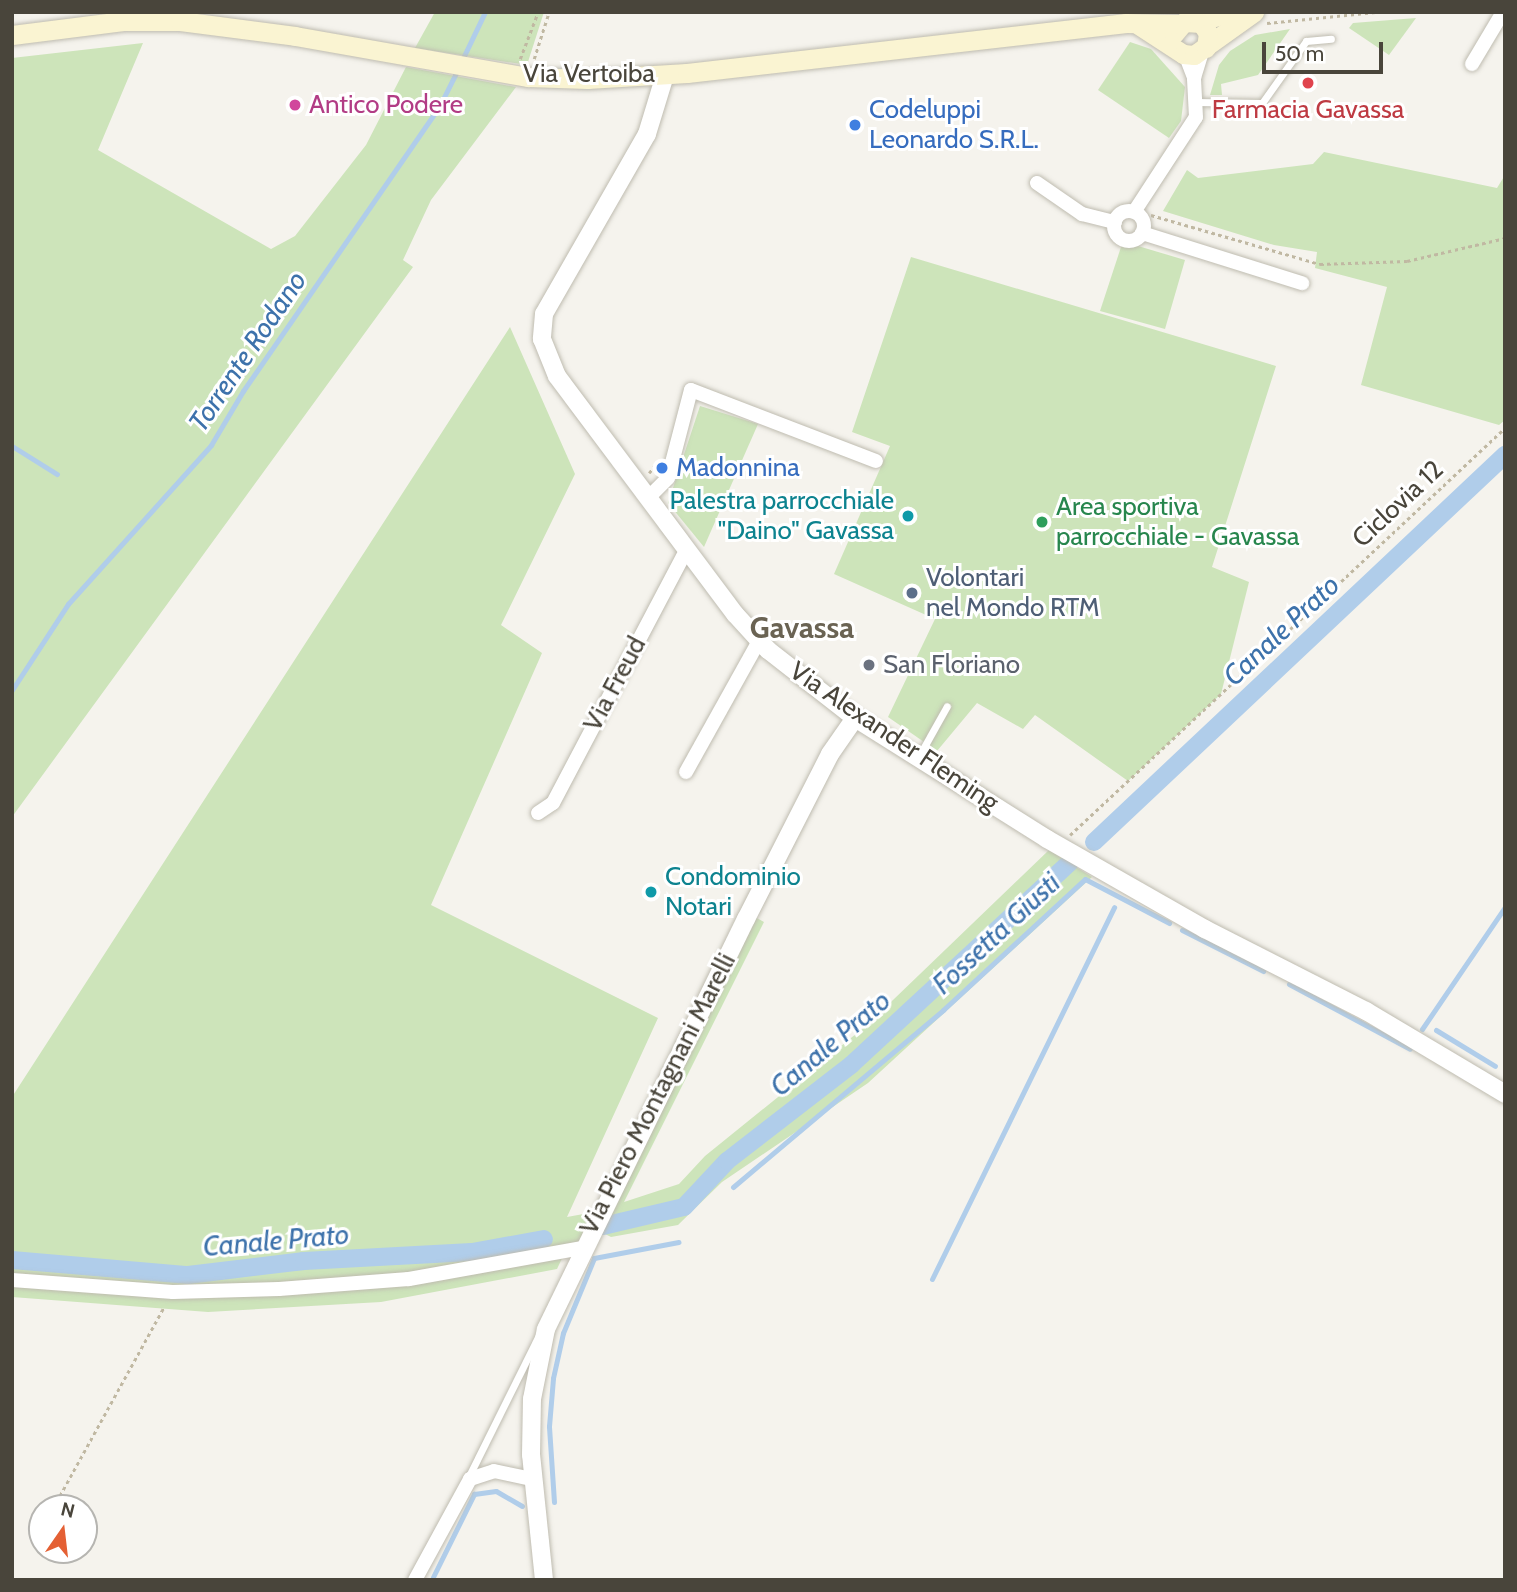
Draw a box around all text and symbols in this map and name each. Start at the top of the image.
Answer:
scale bar [1265,28,1386,72]
text: 50 m [1275,41,1324,66]
street label: Via Vertoiba [523,58,655,90]
marker: Farmacia Gavassa [1300,75,1316,91]
place label: Antico Podere [309,89,463,121]
place label: Codeluppi Leonardo S.R.L. [869,94,1039,156]
place label: Farmacia Gavassa [1212,94,1404,126]
marker: Antico Podere [287,97,303,113]
marker: Codeluppi Leonardo S.R.L. [847,117,863,133]
water label: Torrente Rodano [181,264,313,438]
place label: Madonnina [676,452,800,484]
street label: Ciclovia 12 [1346,454,1450,554]
marker: Madonnina [654,460,670,476]
place label: Palestra parrocchiale "Daino" Gavassa [670,485,894,546]
place label: Area sportiva parrocchiale - Gavassa [1056,491,1300,552]
marker: Palestra parrocchiale "Daino" Gavassa [900,508,916,524]
marker: Area sportiva parrocchiale - Gavassa [1034,514,1050,530]
place label: Volontari nel Mondo RTM [926,562,1100,624]
water label: Canale Prato [1216,568,1346,692]
marker: Volontari nel Mondo RTM [904,585,920,601]
district label: Gavassa [750,610,854,646]
street label: Via Freud [577,631,653,737]
place label: San Floriano [883,649,1020,681]
street label: Via Alexander Fleming [783,655,1005,819]
marker: San Floriano [861,657,877,673]
place label: Condominio Notari [665,861,801,922]
water label: Fossetta Giusti [925,865,1067,1001]
marker: Condominio Notari [643,884,659,900]
street label: Via Piero Montagnani Marelli [573,948,743,1240]
water label: Canale Prato [763,983,897,1103]
water label: Canale Prato [202,1217,350,1263]
north arrow [28,1494,98,1564]
text: N [58,1497,77,1523]

